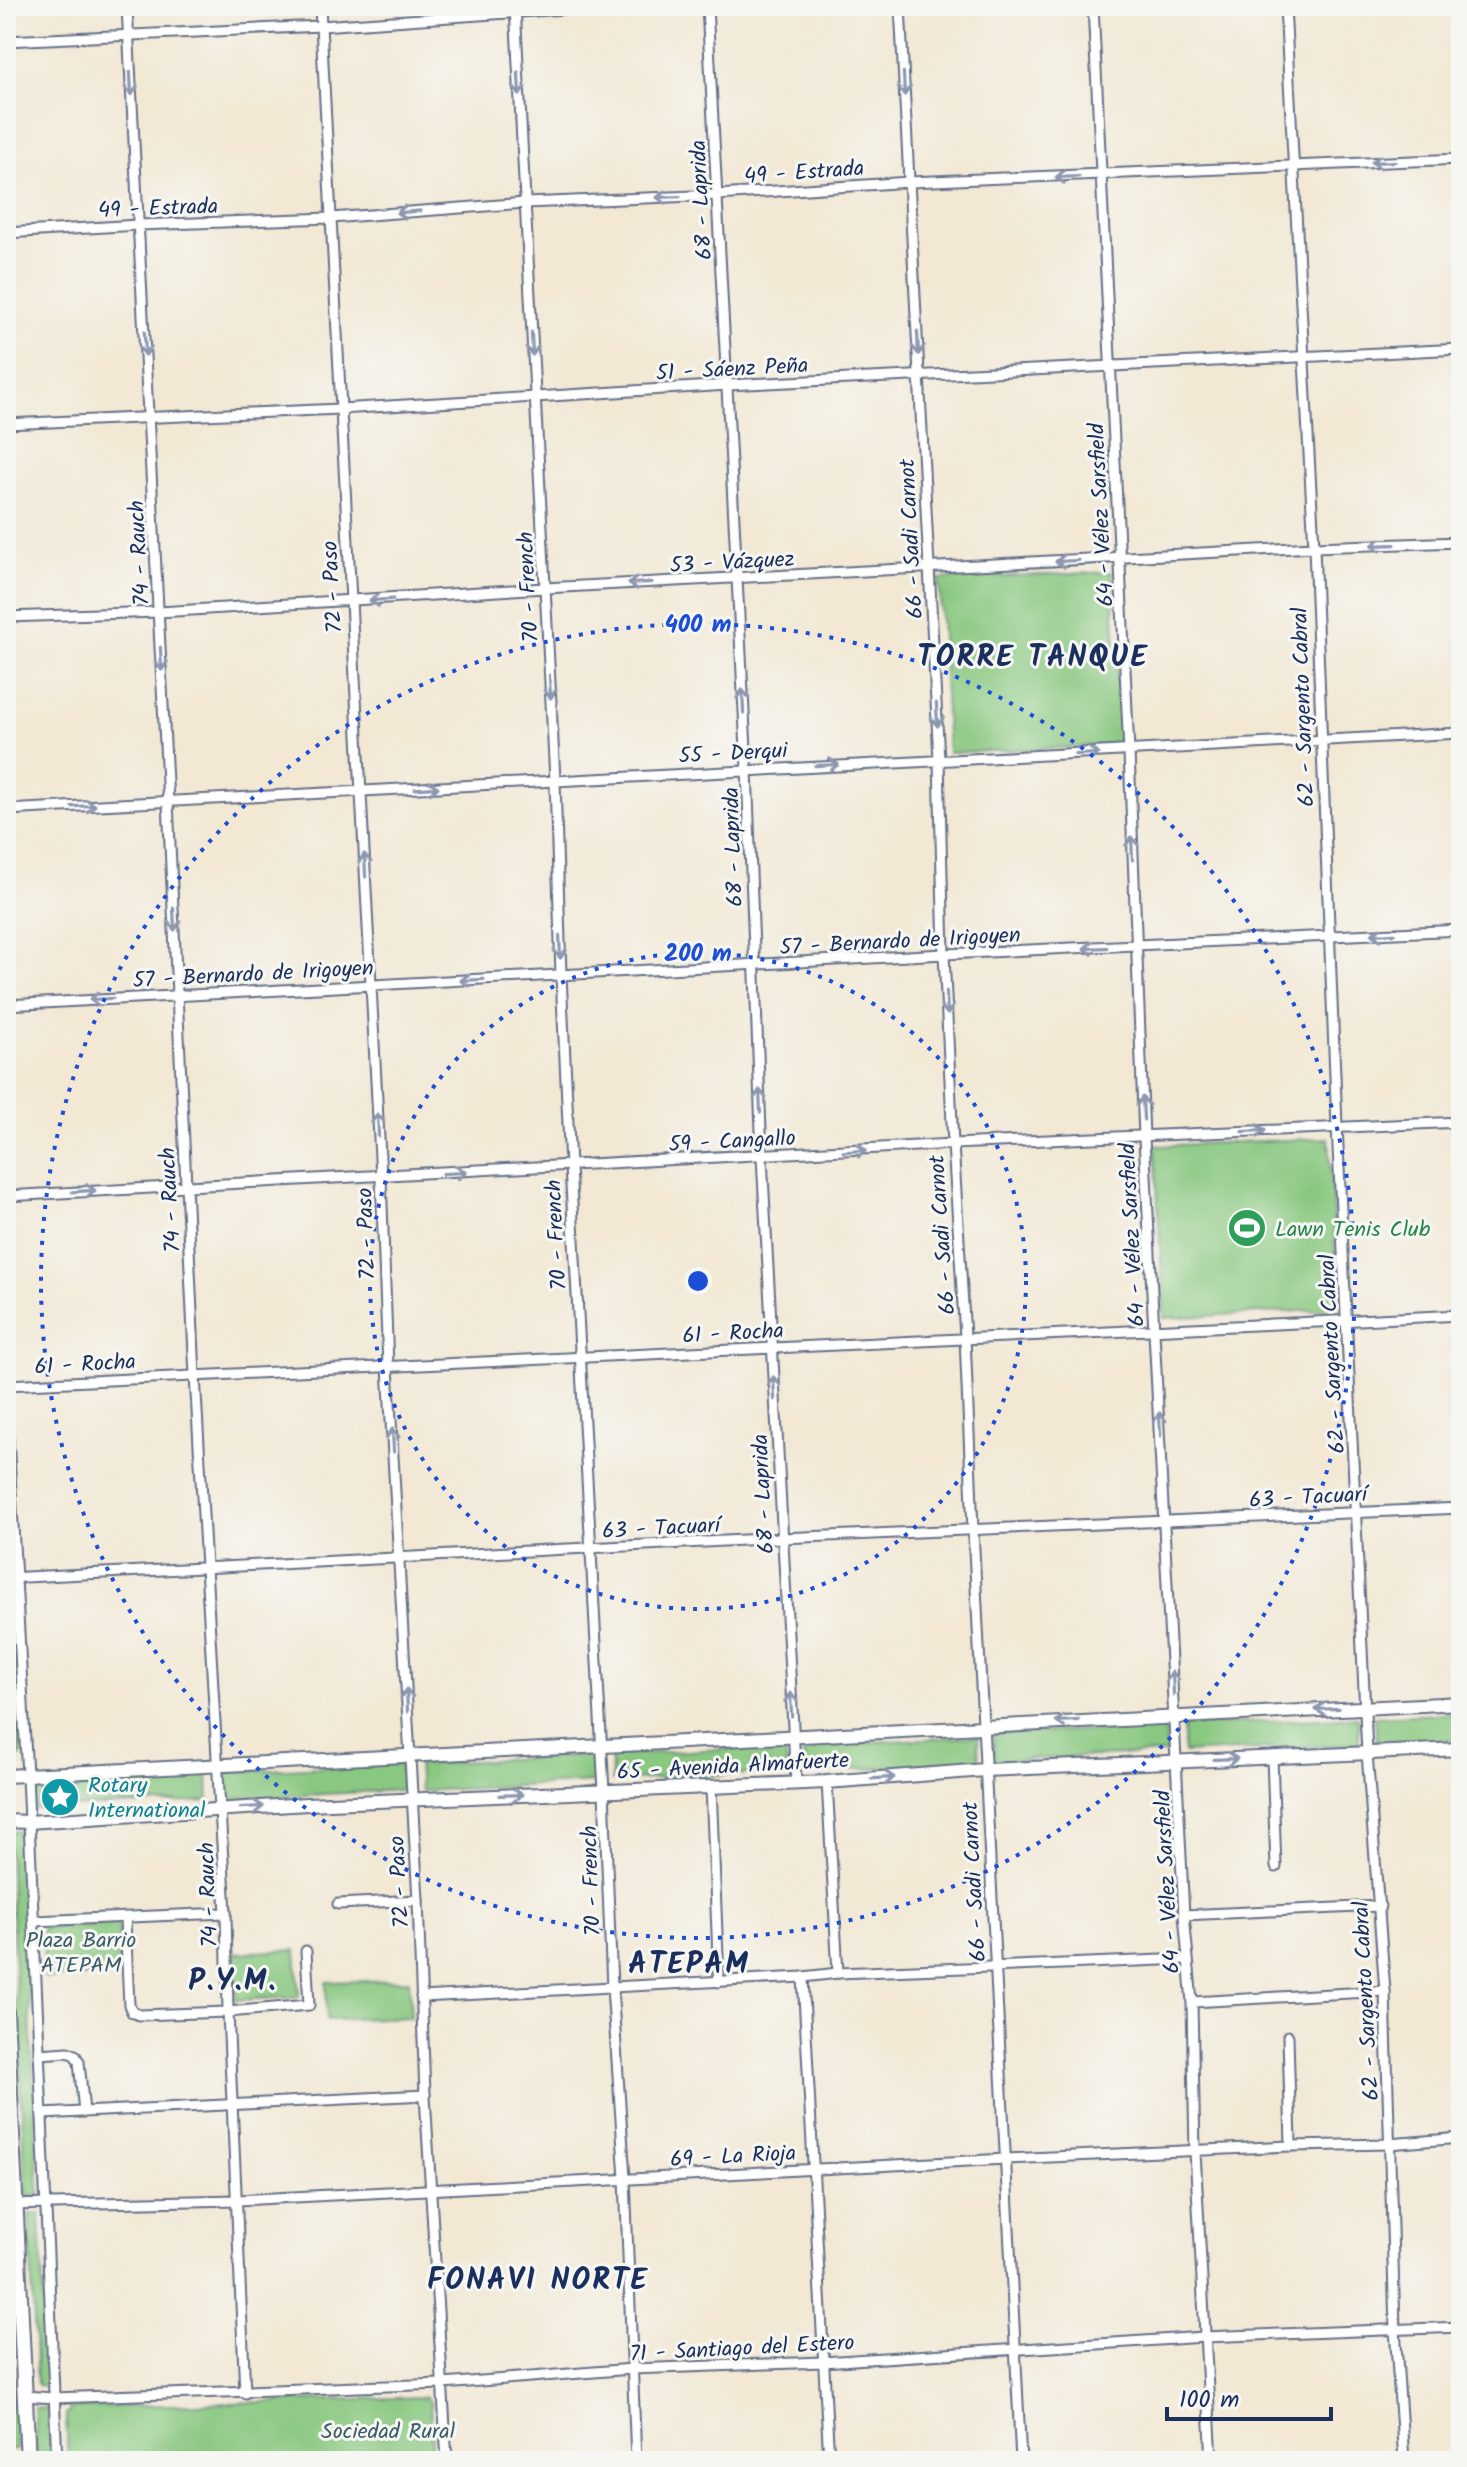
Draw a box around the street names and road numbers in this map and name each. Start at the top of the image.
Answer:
street label: 68 - Laprida [682,139,723,261]
street label: 49 - Estrada [743,152,865,195]
street label: 49 - Estrada [97,190,219,229]
street label: 51 - Sáenz Peña [655,349,809,392]
street label: 64 - Vélez Sarsfield [1080,421,1125,608]
street label: 66 - Sadi Carnot [891,457,934,620]
street label: 74 - Rauch [120,499,161,606]
street label: 70 - French [509,531,550,643]
street label: 72 - Paso [314,540,353,634]
street label: 53 - Vázquez [669,543,796,584]
street label: 62 - Sargento Cabral [1284,606,1325,807]
street label: 55 - Derqui [678,734,789,775]
street label: 68 - Laprida [715,786,754,907]
street label: 57 - Bernardo de Irigoyen [779,919,1022,966]
street label: 57 - Bernardo de Irigoyen [132,952,375,999]
street label: 59 - Cangallo [668,1122,797,1163]
street label: 64 - Vélez Sarsfield [1111,1141,1156,1328]
street label: 74 - Rauch [151,1146,192,1253]
street label: 66 - Sadi Carnot [920,1153,967,1316]
street label: 70 - French [537,1179,578,1291]
street label: 72 - Paso [348,1187,387,1281]
street label: 62 - Sargento Cabral [1311,1253,1356,1454]
street label: 61 - Rocha [681,1314,785,1355]
street label: 61 - Rocha [33,1345,137,1386]
street label: 68 - Laprida [744,1433,785,1555]
street label: 63 - Tacuarí [1248,1478,1372,1519]
street label: 63 - Tacuarí [601,1509,725,1550]
street label: 65 - Avenida Almafuerte [616,1744,850,1791]
street label: 64 - Vélez Sarsfield [1146,1788,1191,1975]
street label: 66 - Sadi Carnot [954,1800,997,1963]
street label: 70 - French [573,1825,612,1937]
street label: 72 - Paso [381,1835,420,1929]
street label: 74 - Rauch [190,1842,229,1948]
street label: 62 - Sargento Cabral [1345,1900,1390,2101]
street label: 69 - La Rioja [669,2137,797,2178]
street label: 71 - Santiago del Estero [629,2326,855,2373]

